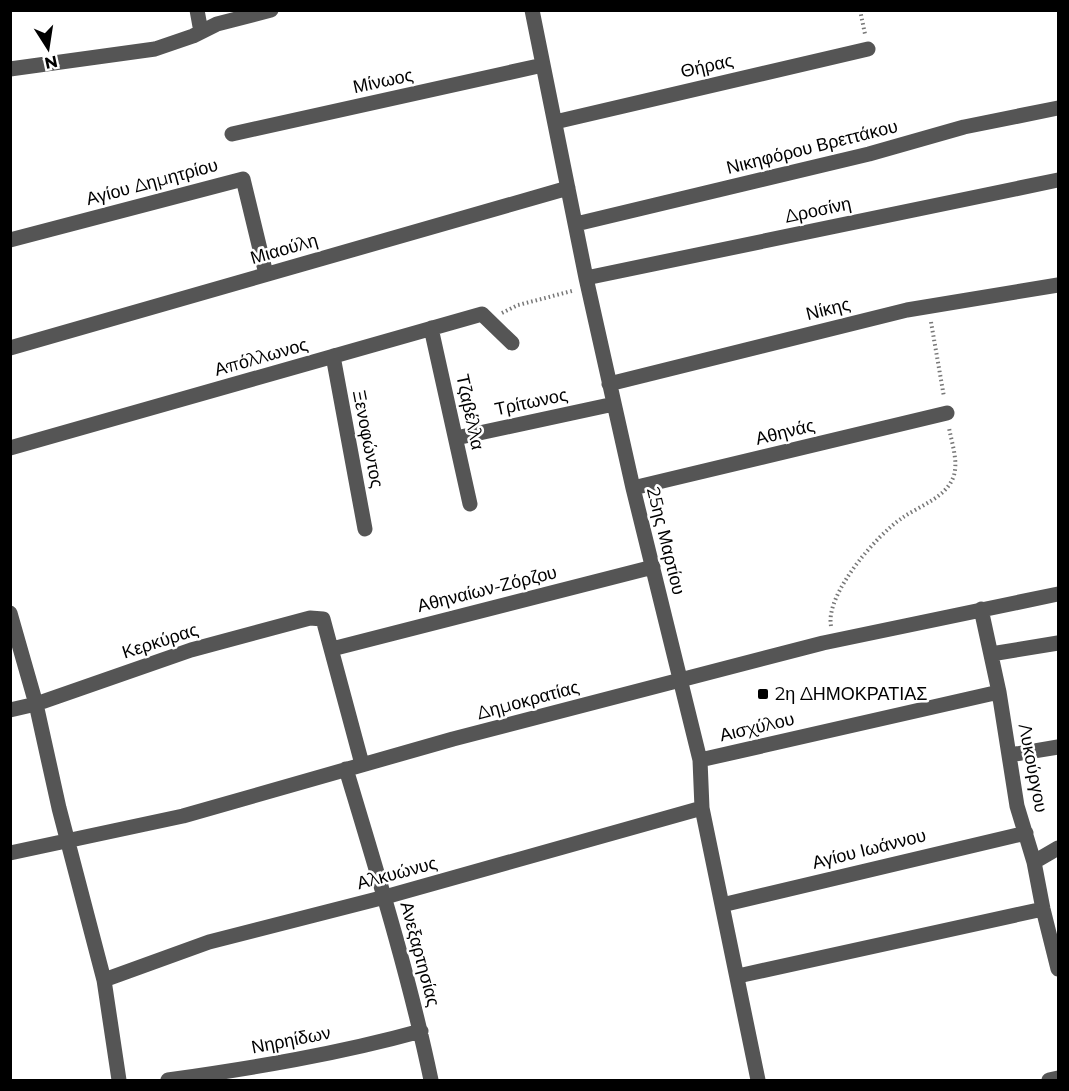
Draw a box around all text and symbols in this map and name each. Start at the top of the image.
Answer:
north arrow [18,18,78,78]
street label: Θήρας [679,49,736,83]
text: N [43,52,59,73]
street label: Μίνωος [351,64,415,98]
street label: Νικηφόρου Βρεττάκου [724,115,900,179]
street label: Αγίου Δημητρίου [84,154,220,210]
street label: Δροσίνη [783,192,853,228]
street label: Μιαούλη [248,229,320,269]
street label: Νίκης [804,293,853,325]
street label: Απόλλωνος [212,333,311,381]
street label: Τζαβέλλα [451,372,489,452]
street label: Τρίτωνος [493,383,570,420]
street label: Ξενοφώντος [348,388,388,490]
street label: Αθηνάς [753,414,817,450]
street label: 25ης Μαρτίου [642,485,690,597]
street label: Αθηναίων-Ζόρζου [415,561,559,617]
street label: Κερκύρας [119,618,201,664]
street label: Δημοκρατίας [474,676,582,724]
place label: 2η ΔΗΜΟΚΡΑΤΙΑΣ [775,683,927,705]
marker: 2η ΔΗΜΟΚΡΑΤΙΑΣ [756,687,770,701]
street label: Αισχύλου [717,708,797,746]
street label: Λυκούργου [1014,722,1052,814]
street label: Αγίου Ιωάννου [810,824,928,874]
street label: Αλκυώνυς [354,852,440,894]
street label: Ανεξαρτησίας [395,899,445,1009]
street label: Νηρηίδων [249,1022,333,1058]

